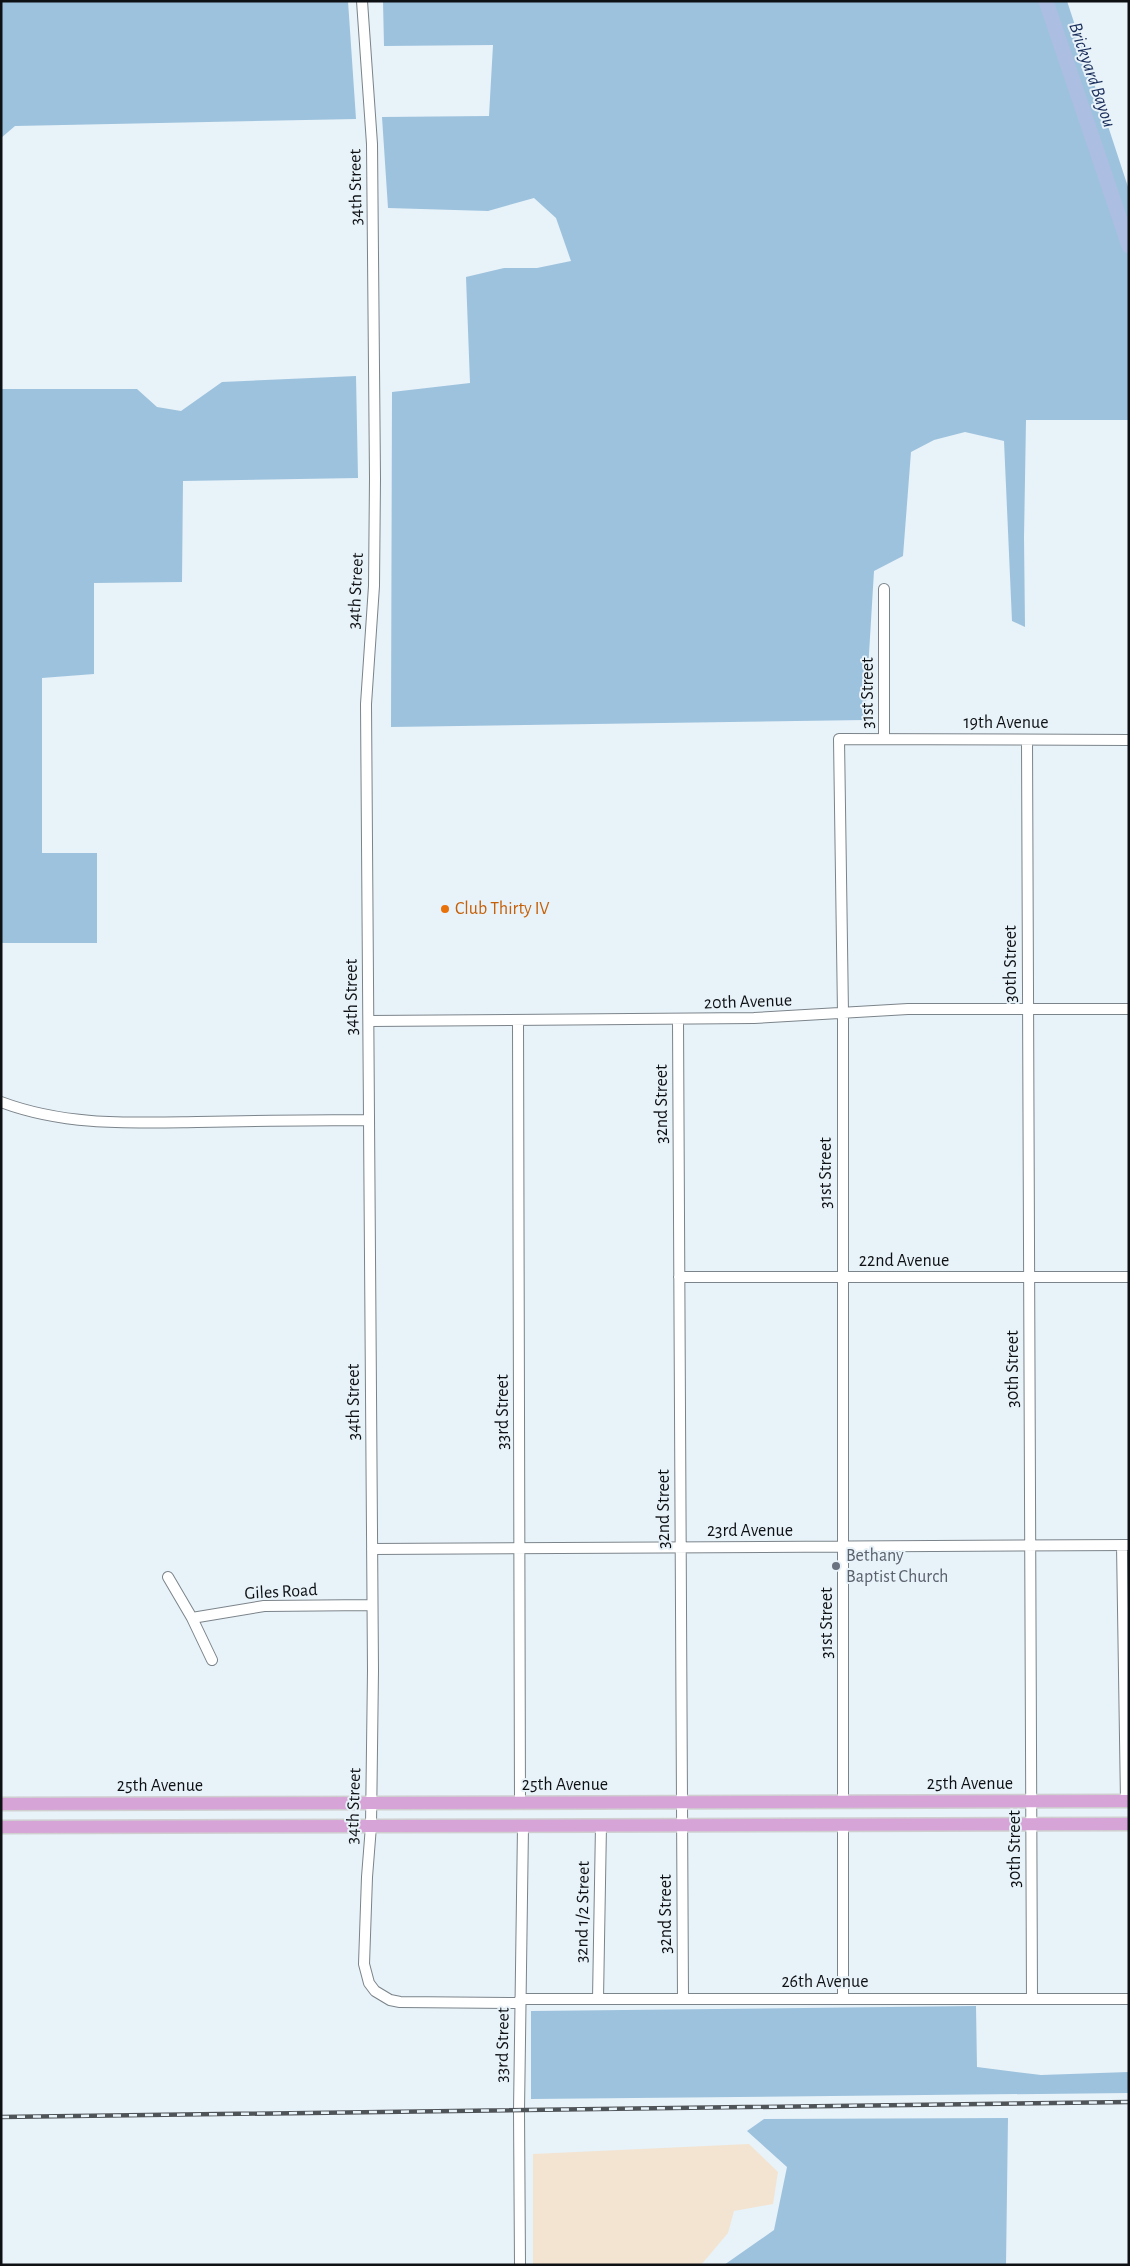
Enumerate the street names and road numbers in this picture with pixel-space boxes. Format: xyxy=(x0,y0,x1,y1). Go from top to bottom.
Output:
street label: 34th Street xyxy=(346,148,366,225)
street label: 34th Street xyxy=(345,552,367,630)
street label: 31st Street xyxy=(859,657,877,729)
street label: 19th Avenue xyxy=(963,714,1049,732)
street label: 30th Street xyxy=(1002,925,1020,1003)
street label: 34th Street xyxy=(343,958,361,1035)
street label: 20th Avenue xyxy=(704,991,792,1013)
street label: 32nd Street xyxy=(653,1064,671,1144)
street label: 31st Street xyxy=(817,1137,835,1209)
street label: 22nd Avenue xyxy=(859,1252,949,1270)
street label: 30th Street xyxy=(1004,1330,1022,1408)
street label: 34th Street xyxy=(345,1363,363,1440)
street label: 33rd Street xyxy=(494,1374,512,1450)
street label: 32nd Street xyxy=(655,1469,673,1549)
street label: 23rd Avenue xyxy=(707,1522,793,1540)
street label: Giles Road xyxy=(244,1581,318,1603)
street label: 31st Street xyxy=(818,1587,836,1659)
street label: 34th Street xyxy=(344,1767,364,1845)
street label: 25th Avenue xyxy=(927,1775,1013,1793)
street label: 25th Avenue xyxy=(522,1776,608,1794)
street label: 25th Avenue xyxy=(117,1777,203,1795)
street label: 30th Street xyxy=(1006,1810,1024,1888)
street label: 32nd 1/2 Street xyxy=(573,1861,593,1963)
street label: 32nd Street xyxy=(657,1874,675,1954)
street label: 26th Avenue xyxy=(781,1973,869,1991)
street label: 33rd Street xyxy=(493,2007,513,2083)

